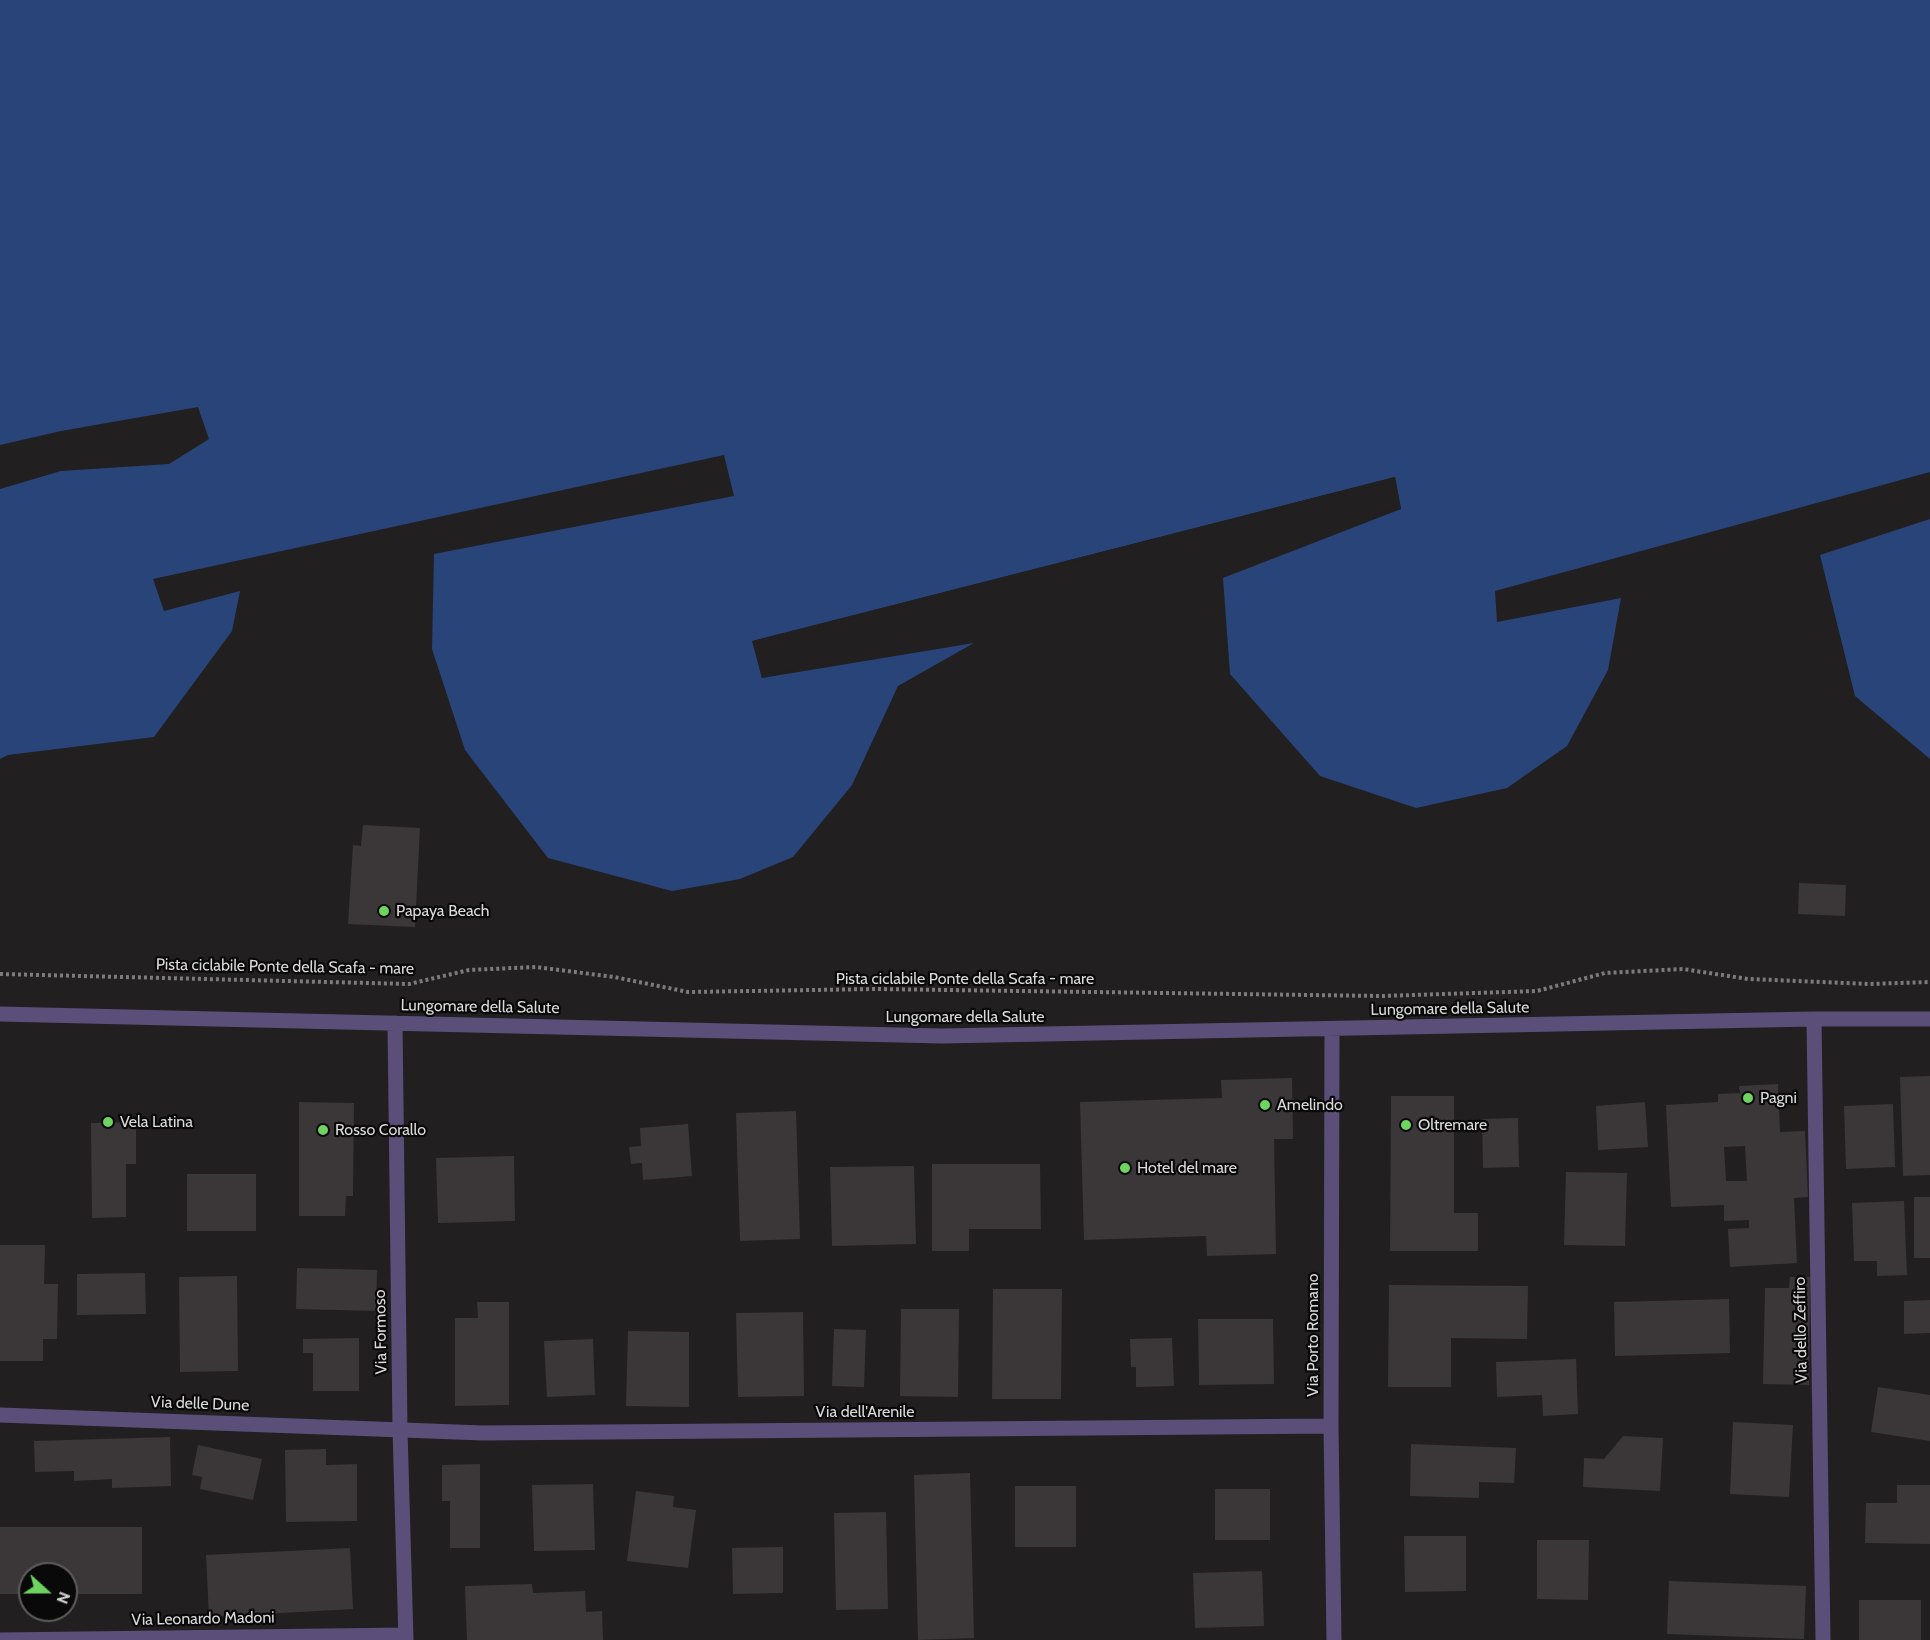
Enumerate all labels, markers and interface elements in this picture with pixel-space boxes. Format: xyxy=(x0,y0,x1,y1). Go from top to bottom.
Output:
place label: Papaya Beach xyxy=(396,901,490,921)
marker: Papaya Beach xyxy=(377,904,391,918)
street label: Pista ciclabile Ponte della Scafa - mare xyxy=(156,955,414,979)
street label: Pista ciclabile Ponte della Scafa - mare xyxy=(836,969,1094,989)
street label: Lungomare della Salute xyxy=(400,996,560,1018)
street label: Lungomare della Salute xyxy=(1370,998,1530,1020)
street label: Lungomare della Salute xyxy=(886,1007,1044,1027)
place label: Pagni xyxy=(1760,1088,1797,1108)
marker: Pagni xyxy=(1741,1091,1755,1105)
place label: Amelindo xyxy=(1277,1095,1343,1115)
marker: Amelindo xyxy=(1258,1098,1272,1112)
place label: Vela Latina xyxy=(120,1112,193,1132)
marker: Vela Latina xyxy=(101,1115,115,1129)
place label: Oltremare xyxy=(1418,1115,1487,1135)
marker: Oltremare xyxy=(1399,1118,1413,1132)
place label: Rosso Corallo xyxy=(335,1120,426,1140)
marker: Rosso Corallo xyxy=(316,1123,330,1137)
place label: Hotel del mare xyxy=(1137,1158,1237,1178)
marker: Hotel del mare xyxy=(1118,1161,1132,1175)
street label: Via Porto Romano xyxy=(1303,1273,1323,1397)
street label: Via dello Zeffiro xyxy=(1790,1277,1812,1383)
street label: Via Formoso xyxy=(371,1289,391,1375)
street label: Via delle Dune xyxy=(150,1393,250,1415)
street label: Via dell'Arenile xyxy=(816,1402,914,1422)
north arrow xyxy=(18,1562,78,1622)
text: N xyxy=(53,1589,74,1607)
street label: Via Leonardo Madoni xyxy=(131,1608,275,1630)

